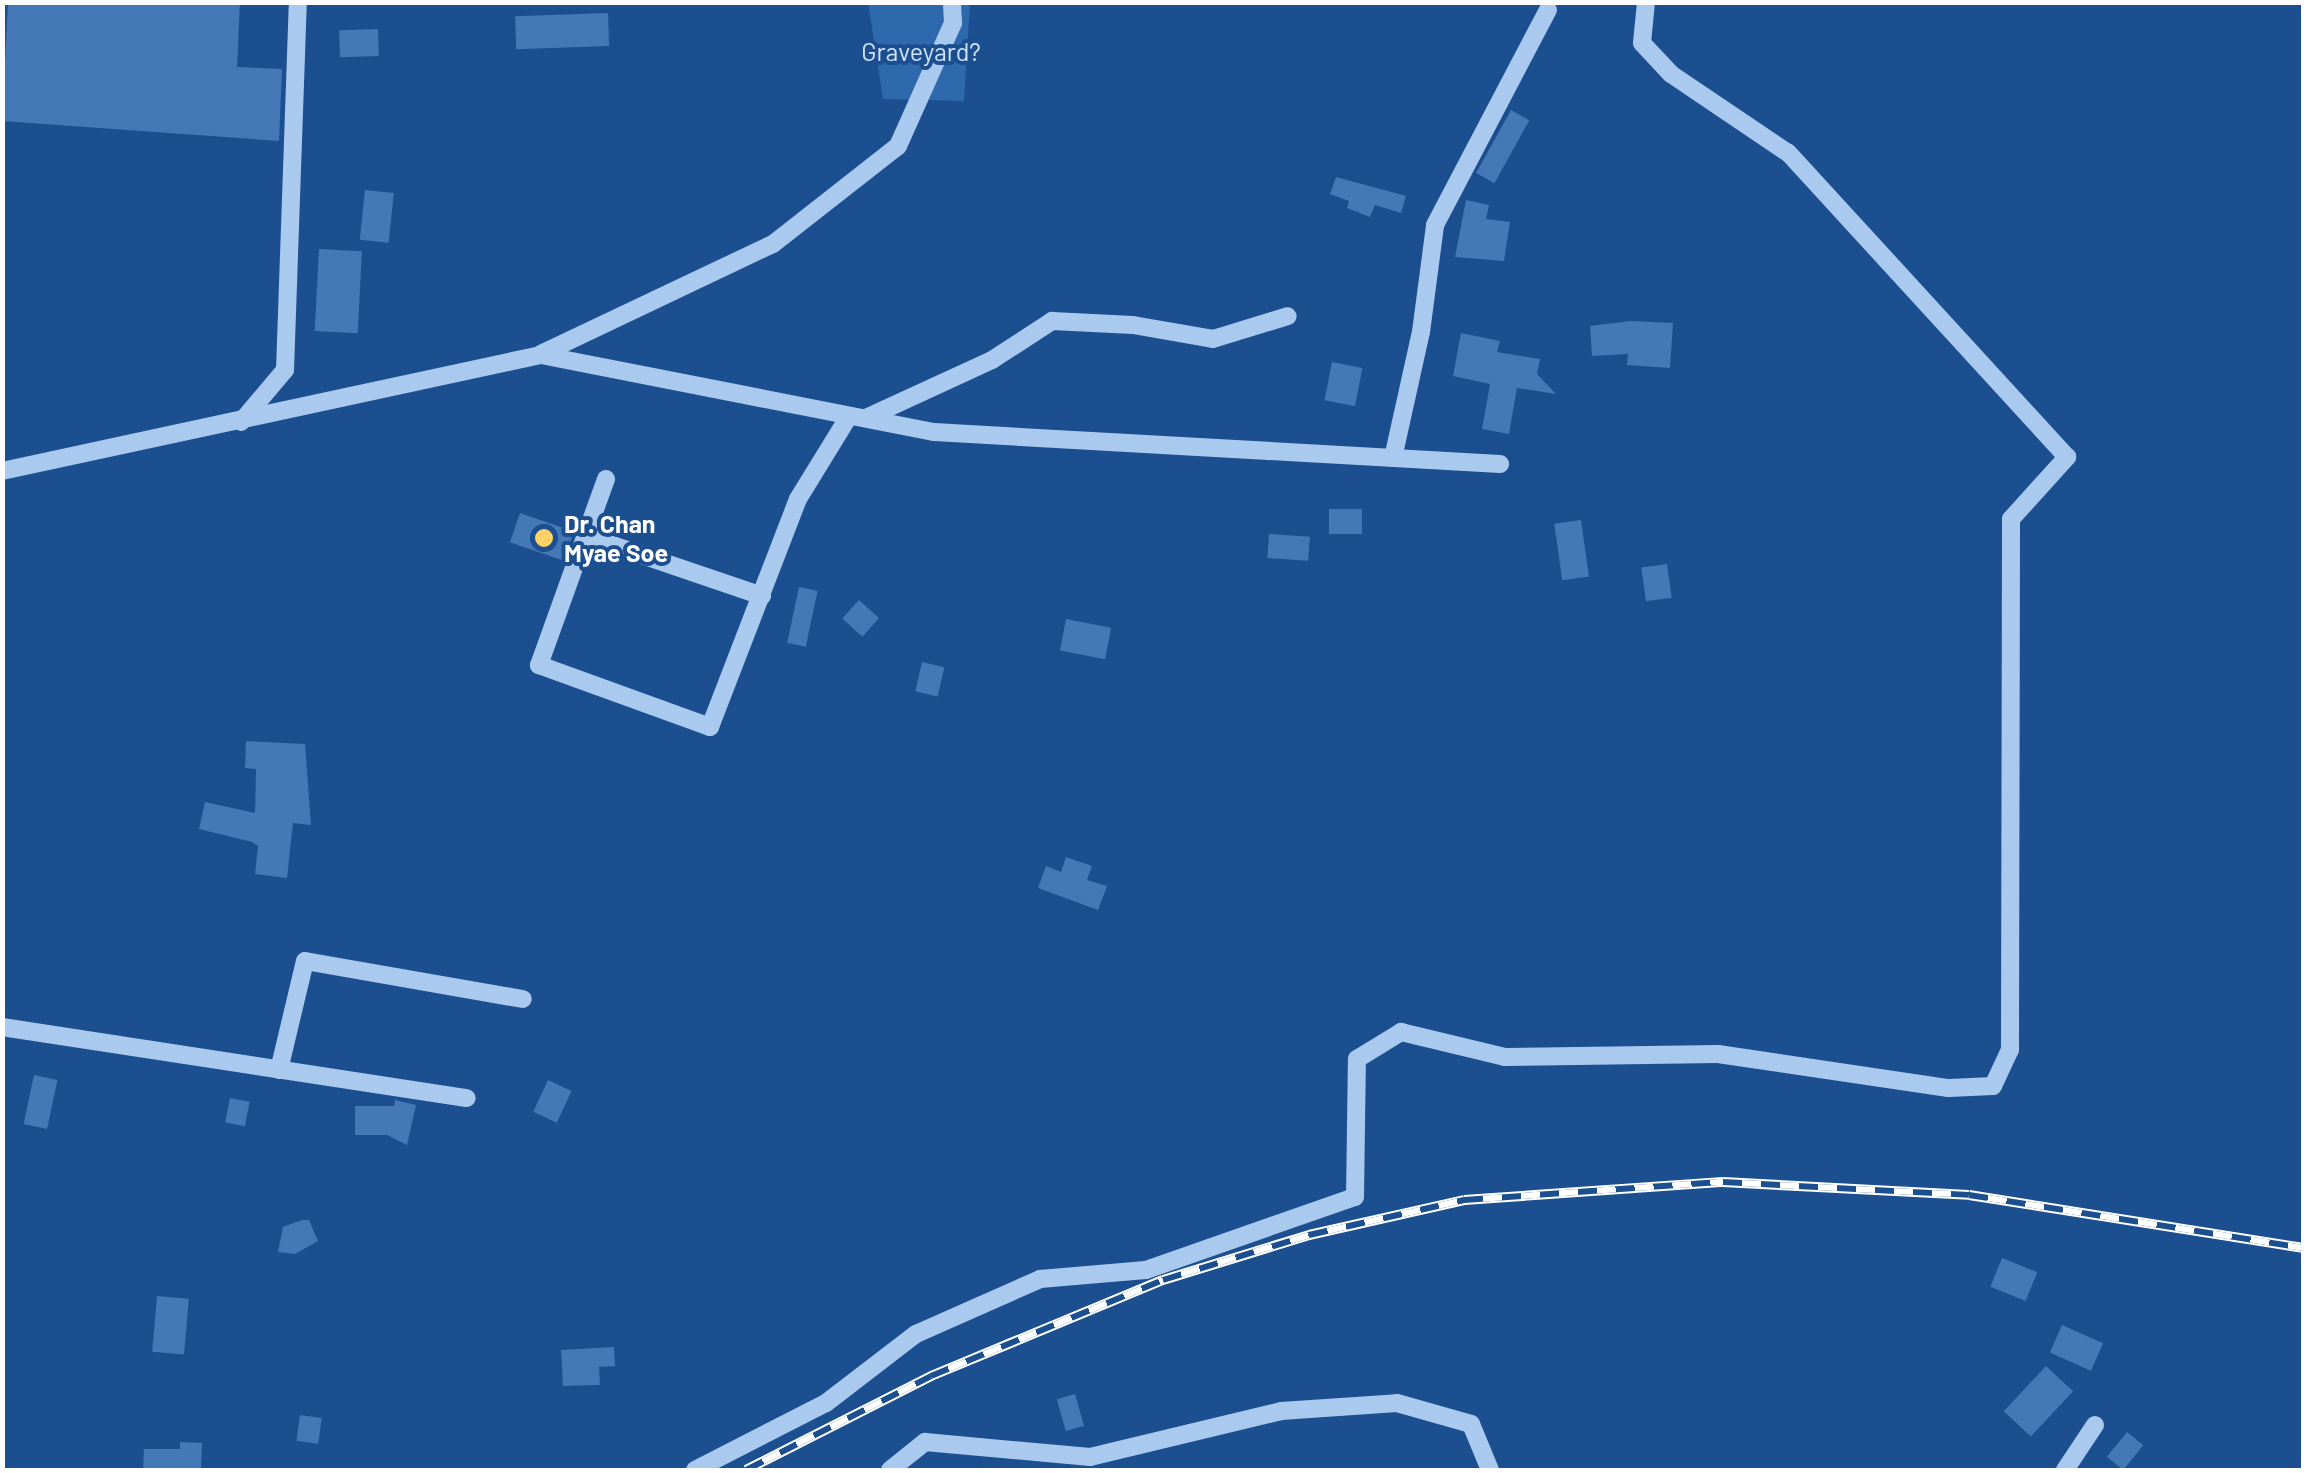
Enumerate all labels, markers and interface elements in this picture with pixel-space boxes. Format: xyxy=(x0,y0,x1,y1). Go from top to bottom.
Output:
park label: Graveyard? xyxy=(861,36,981,66)
place label: Dr. Chan Myae Soe xyxy=(564,509,668,568)
marker: Dr. Chan Myae Soe xyxy=(533,527,555,549)

